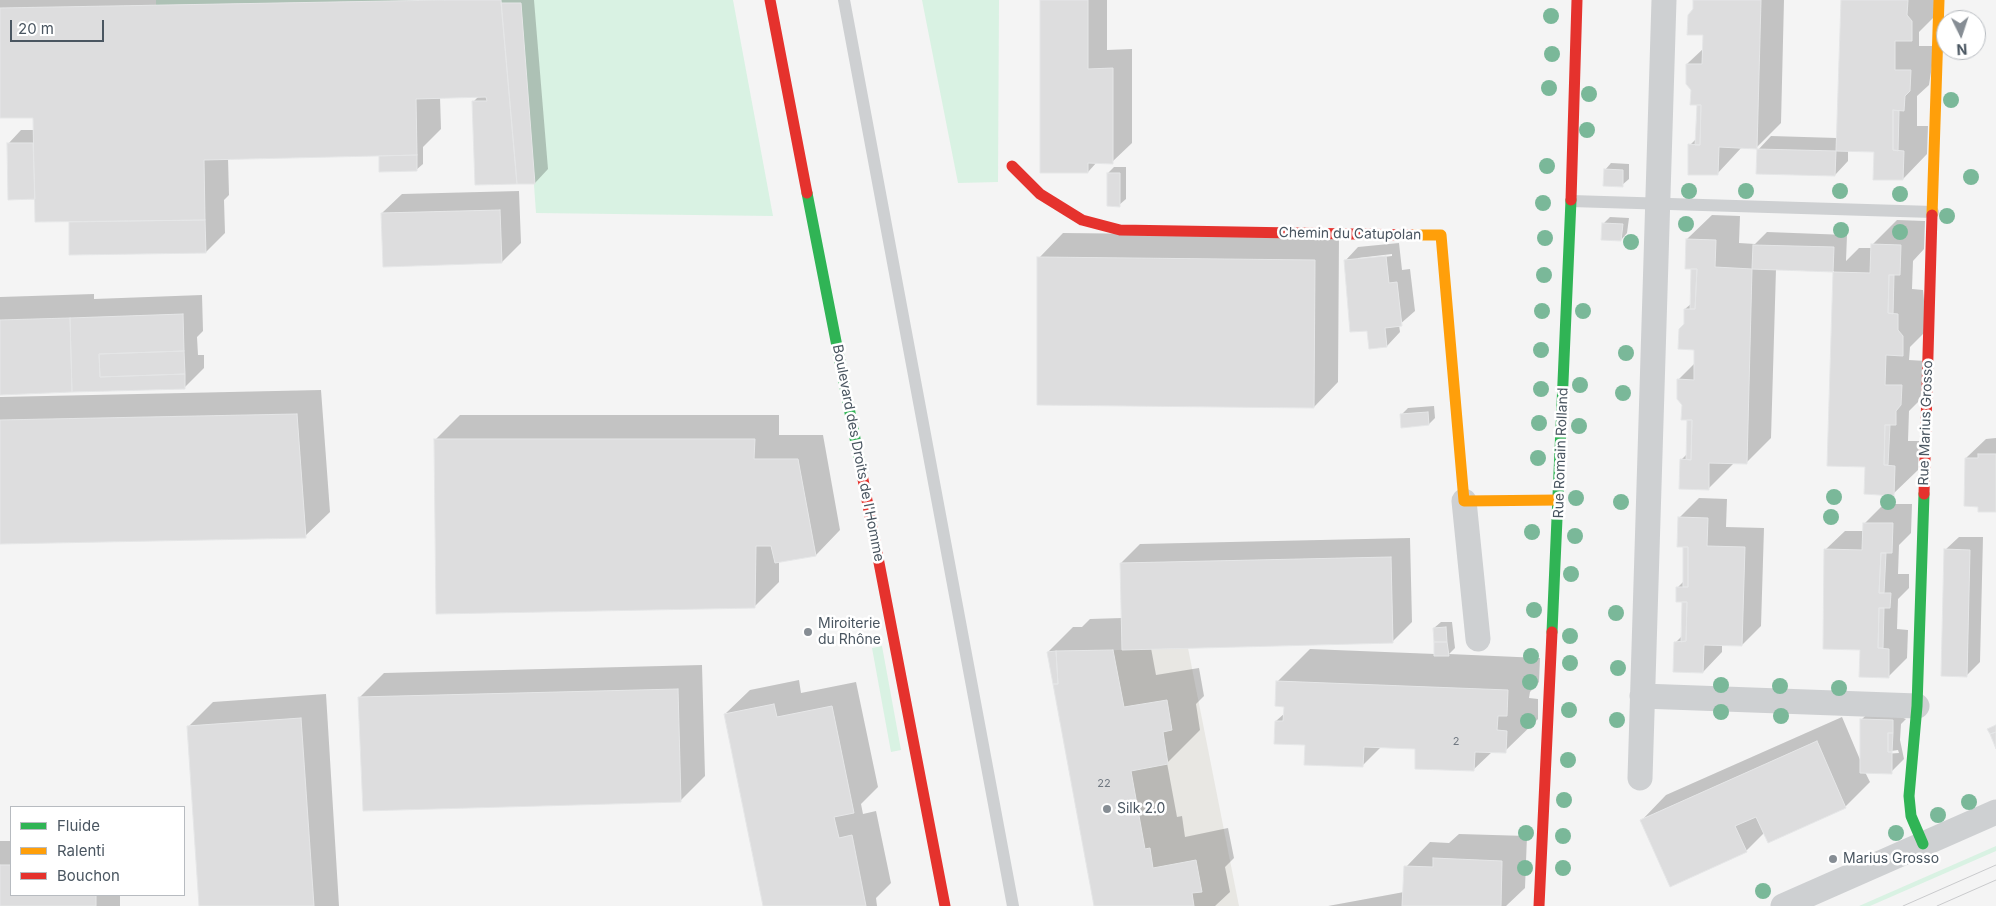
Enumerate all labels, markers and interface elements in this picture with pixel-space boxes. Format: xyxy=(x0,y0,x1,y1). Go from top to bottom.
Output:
scale bar xyxy=(12,10,106,42)
north arrow xyxy=(1936,10,1986,60)
text: 20 m xyxy=(18,19,54,38)
text: N xyxy=(1956,41,1968,58)
street label: Chemin du Catupolan xyxy=(1278,224,1422,244)
street label: Boulevard des Droits de l'Homme xyxy=(829,343,887,563)
street label: Rue Marius Grosso xyxy=(1915,360,1937,486)
street label: Rue Romain Rolland xyxy=(1550,387,1572,519)
place label: Miroiterie du Rhône xyxy=(818,616,881,648)
marker: Miroiterie du Rhône xyxy=(802,626,814,638)
house number: 2 xyxy=(1453,735,1459,749)
house number: 22 xyxy=(1097,777,1111,791)
place label: Silk 2.0 xyxy=(1117,801,1165,817)
marker: Silk 2.0 xyxy=(1101,803,1113,815)
legend xyxy=(10,806,185,896)
text: Fluide xyxy=(57,816,100,835)
text: Ralenti xyxy=(57,841,105,860)
place label: Marius Grosso xyxy=(1843,851,1939,867)
marker: Marius Grosso xyxy=(1827,853,1839,865)
text: Bouchon xyxy=(57,866,120,885)

